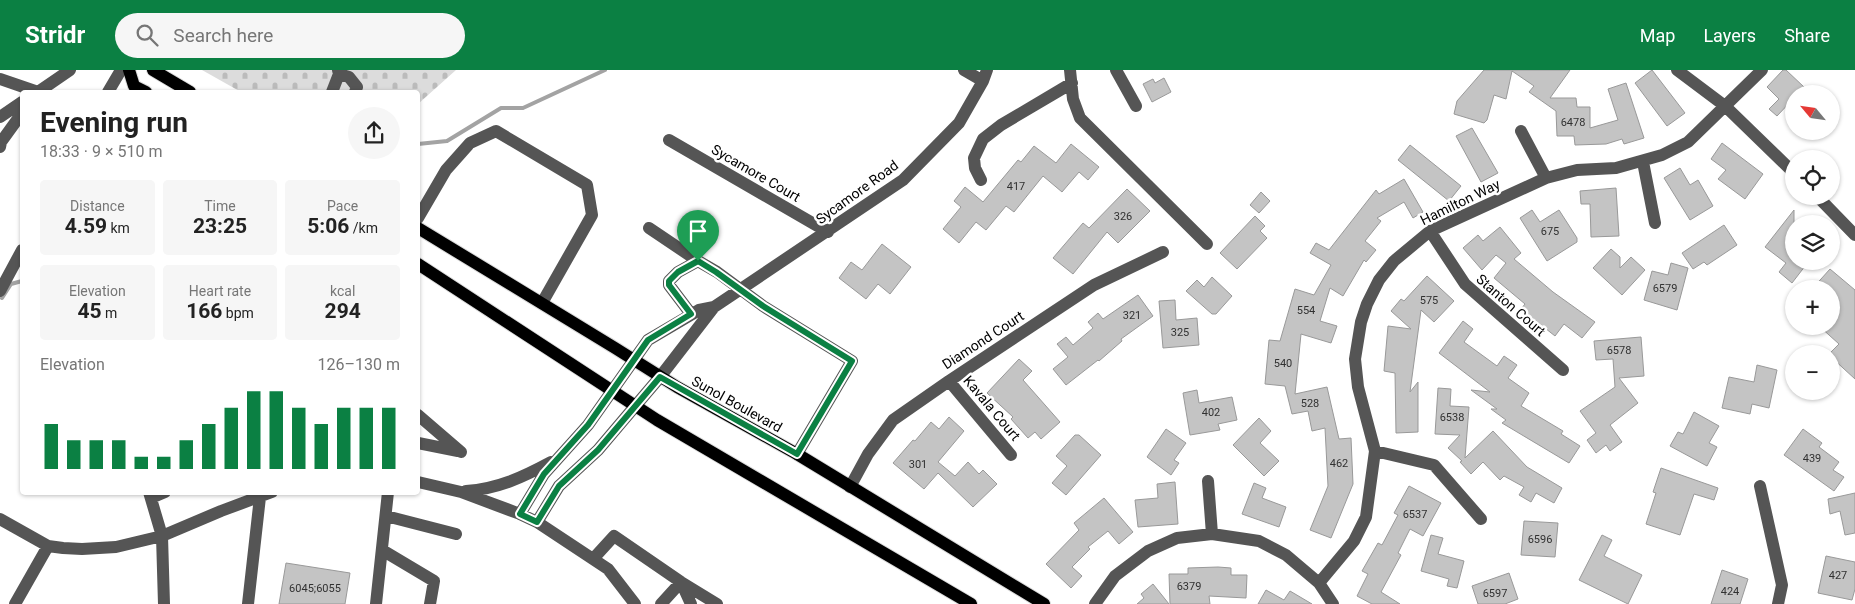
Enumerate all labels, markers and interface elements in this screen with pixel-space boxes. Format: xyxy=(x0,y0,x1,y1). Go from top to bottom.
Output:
search box xyxy=(115,13,465,58)
text: Stridr xyxy=(25,21,85,49)
icon: search xyxy=(133,21,161,49)
text: Search here xyxy=(173,24,273,47)
text: Map xyxy=(1640,25,1675,46)
text: Layers xyxy=(1703,25,1756,46)
text: Share xyxy=(1784,25,1830,46)
north arrow xyxy=(1785,85,1840,140)
map controls xyxy=(1785,85,1840,400)
text: Evening run xyxy=(40,106,188,139)
button: share xyxy=(348,107,400,159)
house number: 6478 xyxy=(1561,116,1585,129)
street label: Sycamore Court xyxy=(709,141,804,205)
text: 18:33 · 9 × 510 m xyxy=(40,142,162,161)
button: locate xyxy=(1785,150,1840,205)
street label: Sycamore Road xyxy=(813,157,901,227)
street label: Hamilton Way xyxy=(1418,176,1503,228)
house number: 417 xyxy=(1007,180,1025,193)
text: Distance xyxy=(70,198,125,214)
text: Time xyxy=(204,198,236,214)
text: Pace xyxy=(327,198,358,214)
pin xyxy=(677,210,719,261)
house number: 326 xyxy=(1114,210,1132,223)
text: 4.59 xyxy=(65,214,107,238)
text: 23:25 xyxy=(193,214,247,238)
text: 5:06 xyxy=(307,214,349,238)
button: layers xyxy=(1785,215,1840,270)
icon: arrive xyxy=(684,217,712,245)
text: km xyxy=(107,220,130,236)
text: /km xyxy=(349,220,378,236)
house number: 675 xyxy=(1541,225,1559,238)
street label: Stanton Court xyxy=(1473,271,1549,340)
button: + xyxy=(1785,280,1840,335)
house number: 6579 xyxy=(1653,282,1677,295)
text: Elevation xyxy=(69,283,126,299)
text: Heart rate xyxy=(189,283,251,299)
text: kcal xyxy=(330,283,355,299)
house number: 575 xyxy=(1420,294,1438,307)
text: 45 xyxy=(77,299,102,323)
text: 166 xyxy=(186,299,222,323)
text: 294 xyxy=(325,299,361,323)
house number: 554 xyxy=(1297,304,1315,317)
text: m xyxy=(102,305,117,321)
text: bpm xyxy=(222,305,254,321)
street label: Diamond Court xyxy=(939,307,1027,372)
house number: 321 xyxy=(1123,309,1141,322)
house number: 325 xyxy=(1171,326,1189,339)
house number: 6578 xyxy=(1607,344,1631,357)
button: − xyxy=(1785,345,1840,400)
text: Elevation xyxy=(40,355,105,374)
text: 126–130 m xyxy=(318,355,400,374)
house number: 540 xyxy=(1274,357,1292,370)
street label: Kavala Court xyxy=(960,372,1024,444)
street label: Sunol Boulevard xyxy=(689,373,785,435)
house number: 528 xyxy=(1301,397,1319,410)
house number: 402 xyxy=(1202,406,1220,419)
house number: 6538 xyxy=(1440,411,1464,424)
house number: 439 xyxy=(1803,452,1821,465)
house number: 462 xyxy=(1330,457,1348,470)
house number: 301 xyxy=(909,458,927,471)
house number: 6537 xyxy=(1403,508,1427,521)
house number: 6596 xyxy=(1528,533,1552,546)
house number: 427 xyxy=(1829,569,1847,582)
house number: 6379 xyxy=(1177,580,1201,593)
house number: 6045;6055 xyxy=(289,582,341,595)
house number: 424 xyxy=(1721,585,1739,598)
house number: 6597 xyxy=(1483,587,1507,600)

